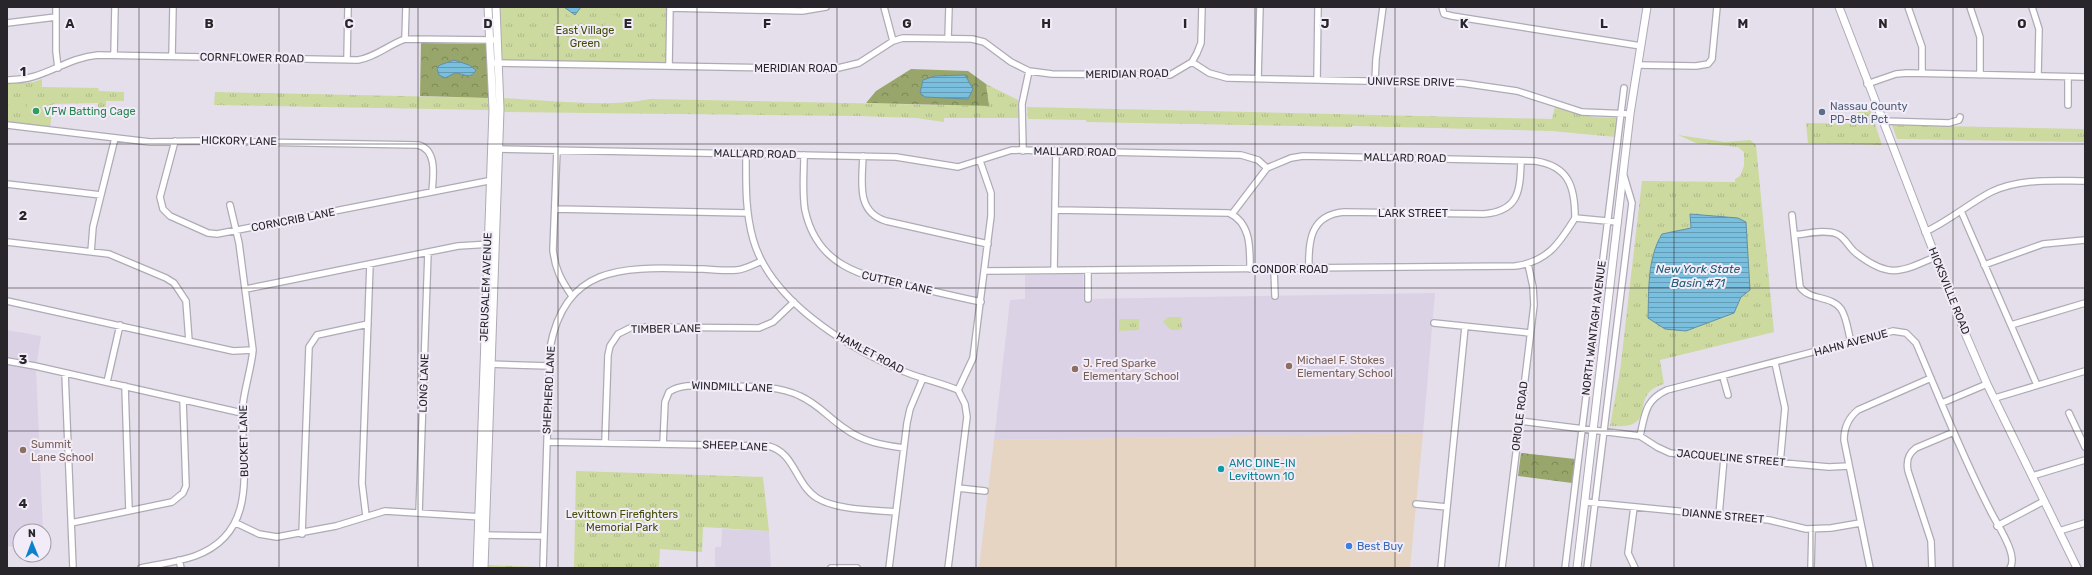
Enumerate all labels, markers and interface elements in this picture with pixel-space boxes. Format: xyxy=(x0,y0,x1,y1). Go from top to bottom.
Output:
text: A xyxy=(65,16,75,31)
text: B xyxy=(204,16,214,31)
text: C xyxy=(344,16,354,31)
text: D xyxy=(483,16,493,31)
text: E xyxy=(624,16,632,31)
text: F xyxy=(763,16,771,31)
text: G xyxy=(902,16,912,31)
text: H xyxy=(1041,16,1051,31)
text: I xyxy=(1183,16,1187,31)
text: J xyxy=(1321,16,1329,31)
text: K xyxy=(1460,16,1469,31)
text: L xyxy=(1600,16,1608,31)
text: M xyxy=(1738,16,1748,31)
text: N xyxy=(1878,16,1888,31)
text: O xyxy=(2017,16,2027,31)
park label: East Village Green xyxy=(555,24,615,50)
street label: CORNFLOWER ROAD xyxy=(200,51,304,65)
street label: MERIDIAN ROAD xyxy=(754,62,838,75)
text: 1 xyxy=(20,64,26,79)
street label: MERIDIAN ROAD xyxy=(1085,67,1169,81)
street label: UNIVERSE DRIVE xyxy=(1367,75,1455,89)
place label: Nassau County PD-8th Pct xyxy=(1830,100,1908,126)
place label: VFW Batting Cage xyxy=(44,105,136,118)
marker: VFW Batting Cage xyxy=(31,106,41,116)
marker: Nassau County PD-8th Pct xyxy=(1817,107,1827,117)
street label: HICKORY LANE xyxy=(201,134,278,148)
street label: MALLARD ROAD xyxy=(1033,145,1117,159)
street label: MALLARD ROAD xyxy=(713,147,797,161)
street label: MALLARD ROAD xyxy=(1363,151,1447,165)
street label: CORNCRIB LANE xyxy=(250,205,336,234)
street label: LARK STREET xyxy=(1378,207,1449,220)
text: 2 xyxy=(19,208,27,223)
street label: JERUSALEM AVENUE xyxy=(478,232,494,342)
street label: HICKSVILLE ROAD xyxy=(1926,246,1972,336)
street label: NORTH WANTAGH AVENUE xyxy=(1579,260,1609,396)
water label: New York State Basin #71 xyxy=(1656,262,1741,290)
street label: CONDOR ROAD xyxy=(1252,263,1328,276)
street label: CUTTER LANE xyxy=(860,269,934,298)
street label: TIMBER LANE xyxy=(631,322,701,336)
street label: HAHN AVENUE xyxy=(1813,327,1890,359)
street label: HAMLET ROAD xyxy=(834,330,906,376)
street label: SHEPHERD LANE xyxy=(540,345,558,434)
text: 3 xyxy=(19,352,28,367)
street label: LONG LANE xyxy=(416,353,432,413)
place label: Michael F. Stokes Elementary School xyxy=(1297,354,1393,380)
place label: J. Fred Sparke Elementary School xyxy=(1083,357,1179,383)
marker: Michael F. Stokes Elementary School xyxy=(1284,361,1294,371)
marker: J. Fred Sparke Elementary School xyxy=(1070,364,1080,374)
street label: WINDMILL LANE xyxy=(691,379,773,395)
street label: ORIOLE ROAD xyxy=(1509,380,1531,452)
street label: BUCKET LANE xyxy=(237,404,251,477)
place label: Summit Lane School xyxy=(31,438,94,464)
street label: SHEEP LANE xyxy=(702,438,768,454)
marker: Summit Lane School xyxy=(18,445,28,455)
street label: JACQUELINE STREET xyxy=(1676,447,1787,469)
place label: AMC DINE-IN Levittown 10 xyxy=(1229,457,1296,483)
marker: AMC DINE-IN Levittown 10 xyxy=(1216,464,1226,474)
text: 4 xyxy=(19,496,28,511)
street label: DIANNE STREET xyxy=(1681,506,1765,526)
park label: Levittown Firefighters Memorial Park xyxy=(566,508,679,534)
north arrow xyxy=(12,523,52,563)
text: N xyxy=(28,527,36,540)
place label: Best Buy xyxy=(1357,540,1403,553)
marker: Best Buy xyxy=(1344,541,1354,551)

